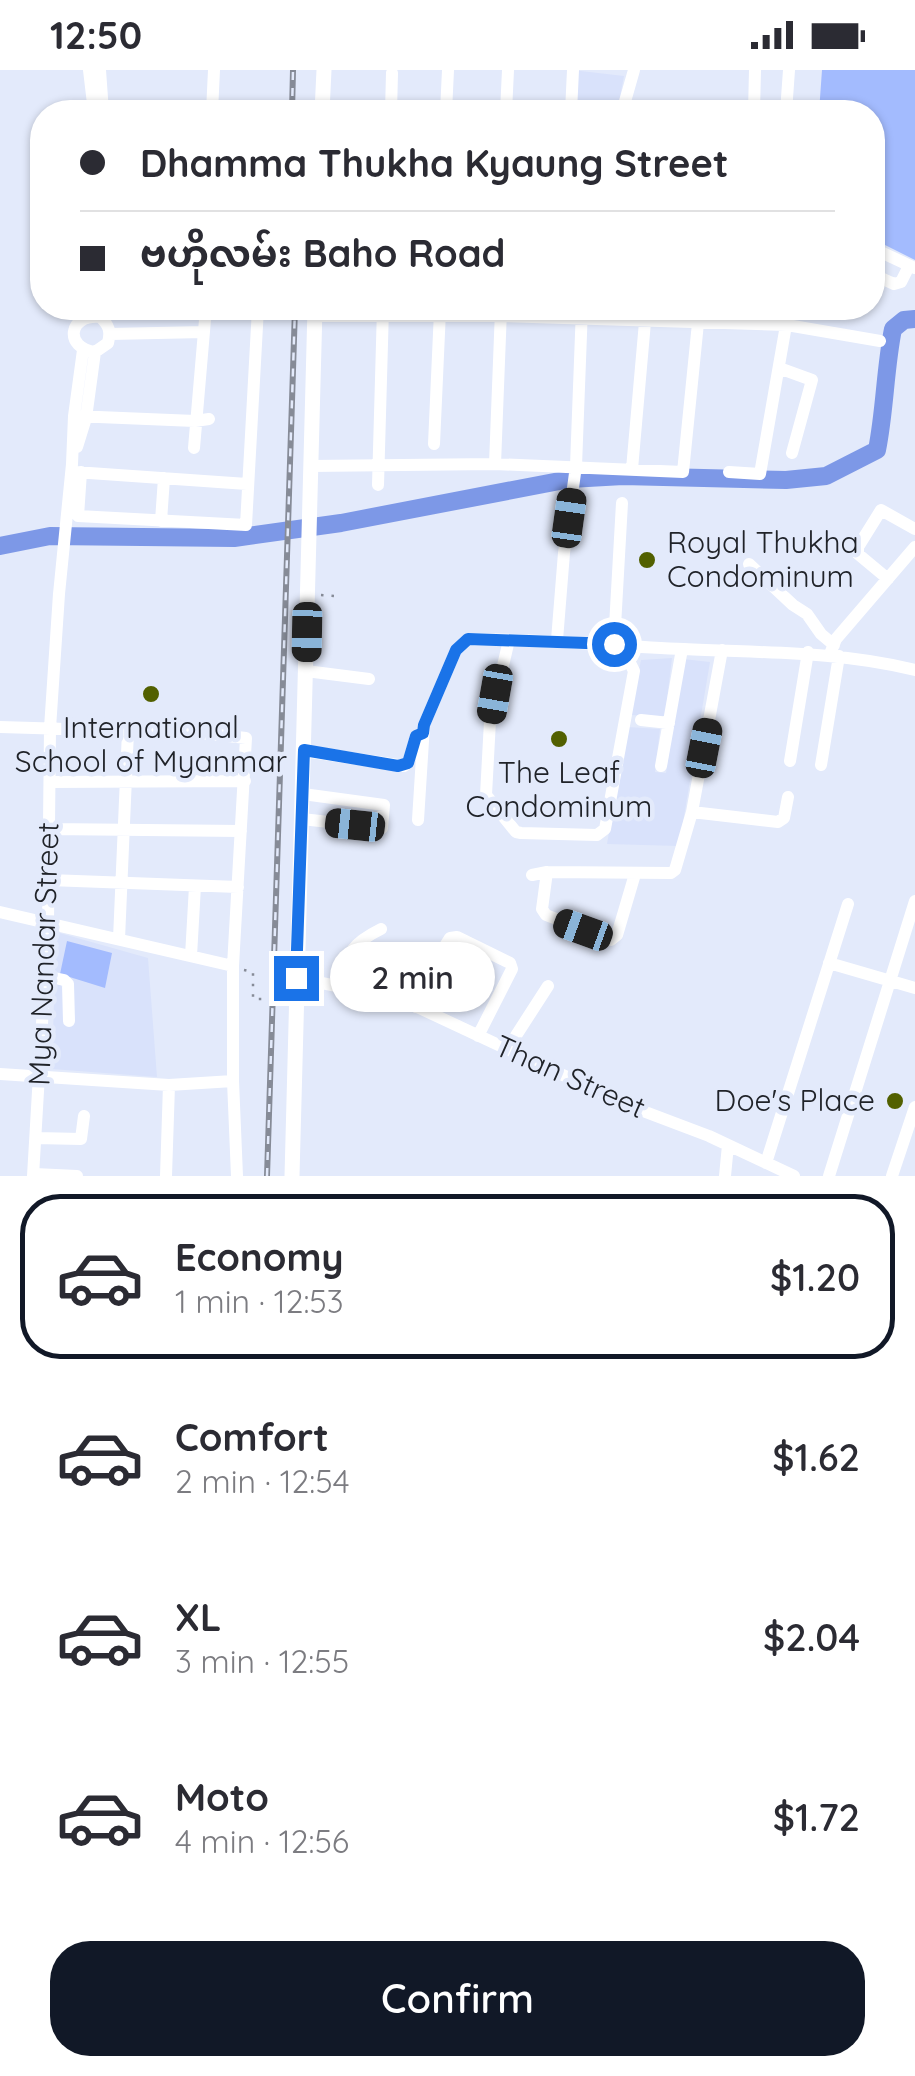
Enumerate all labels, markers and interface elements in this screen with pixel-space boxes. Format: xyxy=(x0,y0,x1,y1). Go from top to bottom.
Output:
text: 12:50 xyxy=(50,11,142,59)
text: Dhamma Thukha Kyaung Street xyxy=(140,139,728,187)
text: ဗဟိုလမ်း Baho Road xyxy=(140,229,505,277)
car xyxy=(550,486,588,550)
place label: Royal Thukha Condominum xyxy=(667,523,859,595)
marker: Royal Thukha Condominum xyxy=(636,549,658,571)
car xyxy=(291,602,323,662)
route start xyxy=(592,622,637,667)
car xyxy=(475,662,515,726)
marker: International School of Myanmar xyxy=(140,683,162,705)
place label: International School of Myanmar xyxy=(15,708,288,780)
car xyxy=(684,716,724,780)
marker: The Leaf Condominum xyxy=(548,728,570,750)
place label: The Leaf Condominum xyxy=(466,753,652,825)
car xyxy=(324,807,386,843)
street label: Mya Nandar Street xyxy=(19,822,67,1086)
car xyxy=(550,906,616,954)
callout: 2 min xyxy=(331,943,496,1013)
route end xyxy=(274,956,319,1001)
text: 2 min xyxy=(371,957,454,997)
street label: Than Street xyxy=(489,1026,652,1126)
place label: Doe's Place xyxy=(715,1081,875,1119)
marker: Doe's Place xyxy=(884,1090,906,1112)
icon: car xyxy=(55,1232,145,1322)
text: Economy xyxy=(175,1233,344,1281)
text: $1.20 xyxy=(770,1253,860,1301)
text: 1 min · 12:53 xyxy=(175,1281,344,1321)
icon: car xyxy=(55,1412,145,1502)
text: Comfort xyxy=(175,1413,329,1461)
text: $1.62 xyxy=(772,1433,860,1481)
text: 2 min · 12:54 xyxy=(175,1461,350,1501)
icon: car xyxy=(55,1592,145,1682)
text: XL xyxy=(175,1593,221,1641)
text: $2.04 xyxy=(763,1613,860,1661)
text: 3 min · 12:55 xyxy=(175,1641,349,1681)
icon: car xyxy=(55,1772,145,1862)
text: Moto xyxy=(175,1773,269,1821)
text: $1.72 xyxy=(773,1793,860,1841)
text: 4 min · 12:56 xyxy=(175,1821,349,1861)
button: Confirm xyxy=(50,1941,865,2056)

